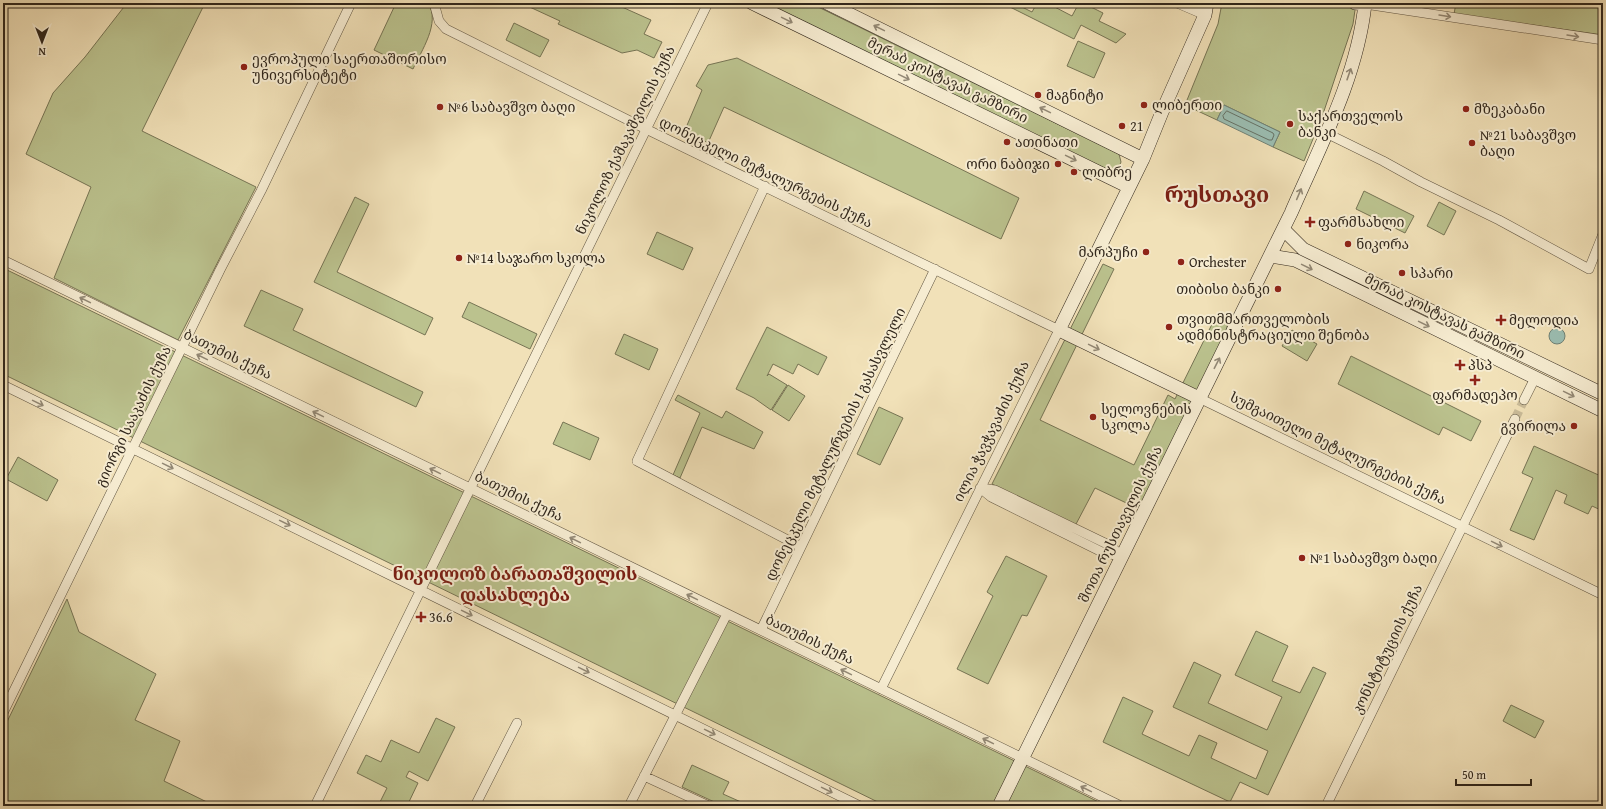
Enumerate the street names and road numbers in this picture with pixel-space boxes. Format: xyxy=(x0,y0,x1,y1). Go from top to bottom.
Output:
street label: მერაბ კოსტავას გამზირი xyxy=(864,32,1032,128)
street label: ნიკოლოზ ქაშაკაშვილის ქუჩა xyxy=(570,42,680,238)
street label: დონეცკელი მეტალურგების ქუჩა xyxy=(656,112,876,232)
street label: მერაბ კოსტავას გამზირი xyxy=(1361,268,1529,364)
street label: დონეცკელი მეტალურგების I გასასვლელი xyxy=(760,304,910,584)
street label: ბათუმის ქუჩა xyxy=(180,324,276,384)
street label: გიორგი სააკაძის ქუჩა xyxy=(90,342,176,490)
street label: ილია ჭავჭავაძის ქუჩა xyxy=(948,357,1034,505)
street label: სუმგაითელი მეტალურგების ქუჩა xyxy=(1226,387,1450,509)
street label: შოთა რუსთაველის ქუჩა xyxy=(1073,442,1167,606)
street label: ბათუმის ქუჩა xyxy=(471,466,567,526)
street label: კონსტიტუციის ქუჩა xyxy=(1347,581,1427,717)
street label: ბათუმის ქუჩა xyxy=(762,609,858,669)

